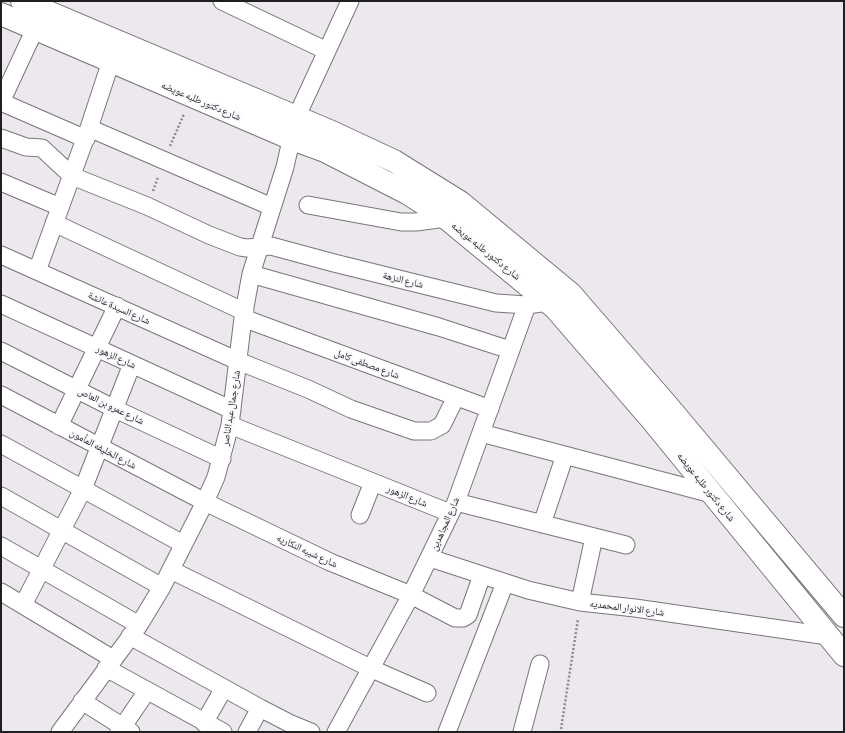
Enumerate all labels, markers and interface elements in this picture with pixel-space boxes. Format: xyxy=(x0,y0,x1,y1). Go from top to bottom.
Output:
street label: شارع دكتور طلبه عويضه xyxy=(159,79,243,123)
street label: شارع دكتور طلبه عويضه xyxy=(449,219,523,283)
street label: شارع النزهة xyxy=(381,269,425,291)
street label: شارع السيدة عائشة xyxy=(86,289,152,327)
street label: شارع الزهور xyxy=(94,343,138,371)
street label: شارع مصطفى كامل xyxy=(333,347,401,381)
street label: شارع جمال عبد الناصر xyxy=(219,369,243,447)
street label: شارع عمرو بن العاص xyxy=(76,385,146,427)
street label: شارع الخليفه المأمون xyxy=(68,426,138,472)
street label: شارع دكتور طلبه عويضه xyxy=(674,450,738,524)
street label: شارع الزهور xyxy=(385,482,429,510)
street label: شارع المجاهدين xyxy=(428,495,462,553)
street label: شارع شيبه النكاريه xyxy=(275,532,339,570)
street label: شارع الانوار المحمديه xyxy=(589,597,665,619)

